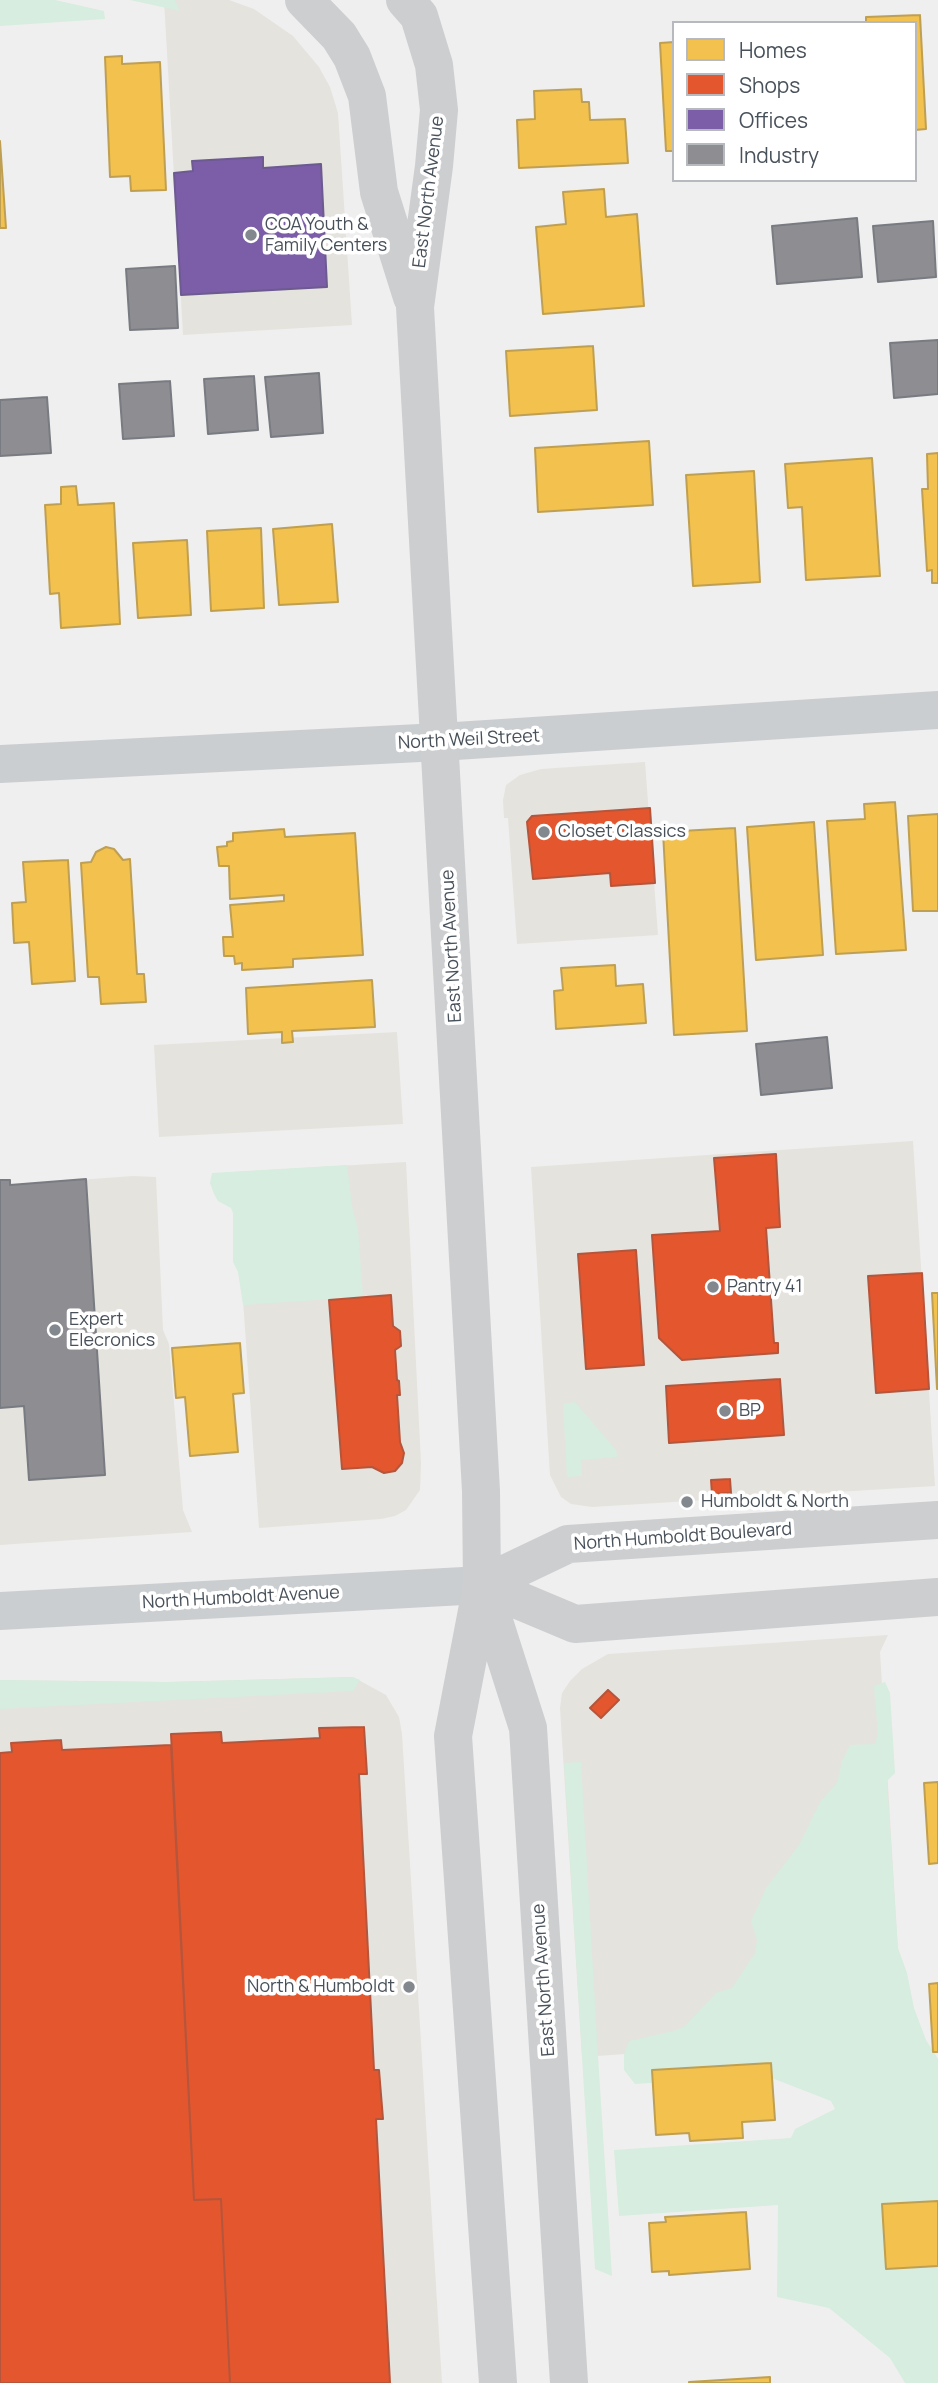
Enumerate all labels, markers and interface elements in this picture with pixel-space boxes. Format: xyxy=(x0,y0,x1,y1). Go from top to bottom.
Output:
legend xyxy=(672,21,917,182)
text: Homes xyxy=(739,36,807,64)
text: Shops xyxy=(739,71,800,99)
text: Offices xyxy=(739,106,808,134)
street label: East North Avenue xyxy=(409,115,449,269)
text: Industry xyxy=(739,141,819,169)
place label: COA Youth & Family Centers xyxy=(265,214,387,256)
marker: COA Youth & Family Centers xyxy=(243,227,259,243)
street label: North Weil Street xyxy=(397,725,541,755)
place label: Closet Classics xyxy=(558,821,686,843)
marker: Closet Classics xyxy=(536,824,552,840)
street label: East North Avenue xyxy=(437,869,467,1023)
place label: Pantry 41 xyxy=(727,1276,802,1298)
marker: Pantry 41 xyxy=(705,1279,721,1295)
place label: Expert Elecronics xyxy=(69,1309,155,1352)
marker: Expert Elecronics xyxy=(47,1322,63,1338)
place label: BP xyxy=(739,1400,761,1422)
marker: BP xyxy=(717,1403,733,1419)
place label: Humboldt & North xyxy=(701,1491,849,1513)
marker: Humboldt & North xyxy=(679,1494,695,1510)
street label: North Humboldt Boulevard xyxy=(573,1519,793,1555)
street label: North Humboldt Avenue xyxy=(142,1582,340,1614)
street label: East North Avenue xyxy=(528,1903,560,2057)
place label: North & Humboldt xyxy=(247,1976,395,1998)
marker: North & Humboldt xyxy=(401,1979,417,1995)

